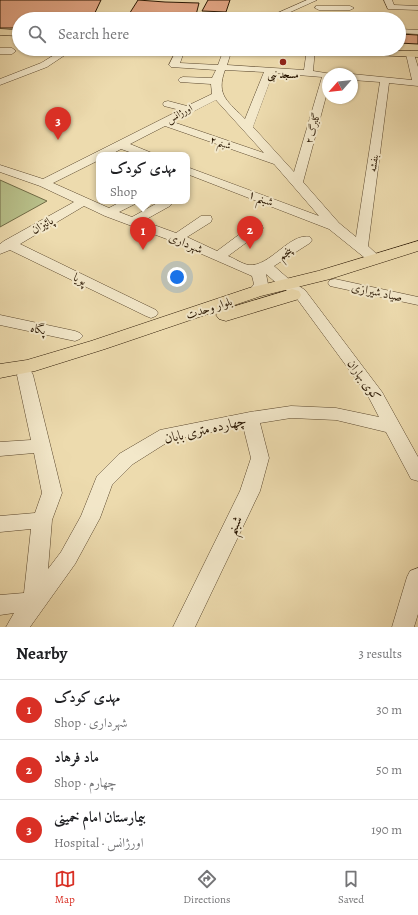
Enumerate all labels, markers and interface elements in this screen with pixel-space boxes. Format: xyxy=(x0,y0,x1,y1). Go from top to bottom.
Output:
search box xyxy=(12,12,406,56)
icon: search xyxy=(26,23,48,45)
text: Search here xyxy=(58,24,129,44)
marker: مسجد نبی xyxy=(278,57,288,67)
place label: مسجد نبی xyxy=(267,68,299,82)
north arrow xyxy=(322,68,358,104)
street label: اورژانس xyxy=(164,101,195,127)
pin: 3 xyxy=(45,107,71,140)
street label: گلبرگ ۲ xyxy=(302,111,323,145)
street label: شبنم ۲ xyxy=(207,133,233,156)
popup xyxy=(96,152,190,204)
street label: بنفشه xyxy=(366,154,381,173)
text: مهدی کودک xyxy=(110,158,176,178)
text: Shop xyxy=(110,183,137,200)
street label: شبنم ۱ xyxy=(245,186,276,214)
street label: پائیزان xyxy=(28,212,57,239)
pin: 2 xyxy=(237,216,263,249)
pin: 1 xyxy=(130,217,156,250)
street label: شهرداری xyxy=(166,229,206,257)
street label: پنجم xyxy=(275,242,298,266)
your location xyxy=(167,267,187,287)
street label: پویا xyxy=(70,269,90,290)
street label: صیاد شیرازی xyxy=(350,279,404,305)
street label: بلوار وحدت xyxy=(184,293,234,323)
street label: پگاه xyxy=(29,320,48,340)
street label: کوی بهاران xyxy=(344,356,384,404)
street label: چهارده متری بابان xyxy=(162,411,248,448)
street label: شبنم xyxy=(222,512,251,540)
text: Nearby xyxy=(16,642,67,665)
text: 3 results xyxy=(358,645,402,662)
text: مهدی کودک xyxy=(54,687,120,707)
text: 1 xyxy=(27,701,31,718)
text: 30 m xyxy=(376,701,402,718)
text: Shop · شهرداری xyxy=(54,714,127,731)
text: ماد فرهاد xyxy=(54,747,99,767)
text: 2 xyxy=(26,761,32,778)
text: 50 m xyxy=(376,761,402,778)
text: Shop · چهارم xyxy=(54,774,116,791)
text: بیمارستان امام خمینی xyxy=(54,807,145,827)
text: 3 xyxy=(26,821,32,838)
text: 190 m xyxy=(371,821,402,838)
text: Hospital · اورژانس xyxy=(54,834,144,851)
tab: Map xyxy=(54,868,76,907)
tab: Directions xyxy=(183,868,231,907)
tab: Saved xyxy=(338,868,364,907)

